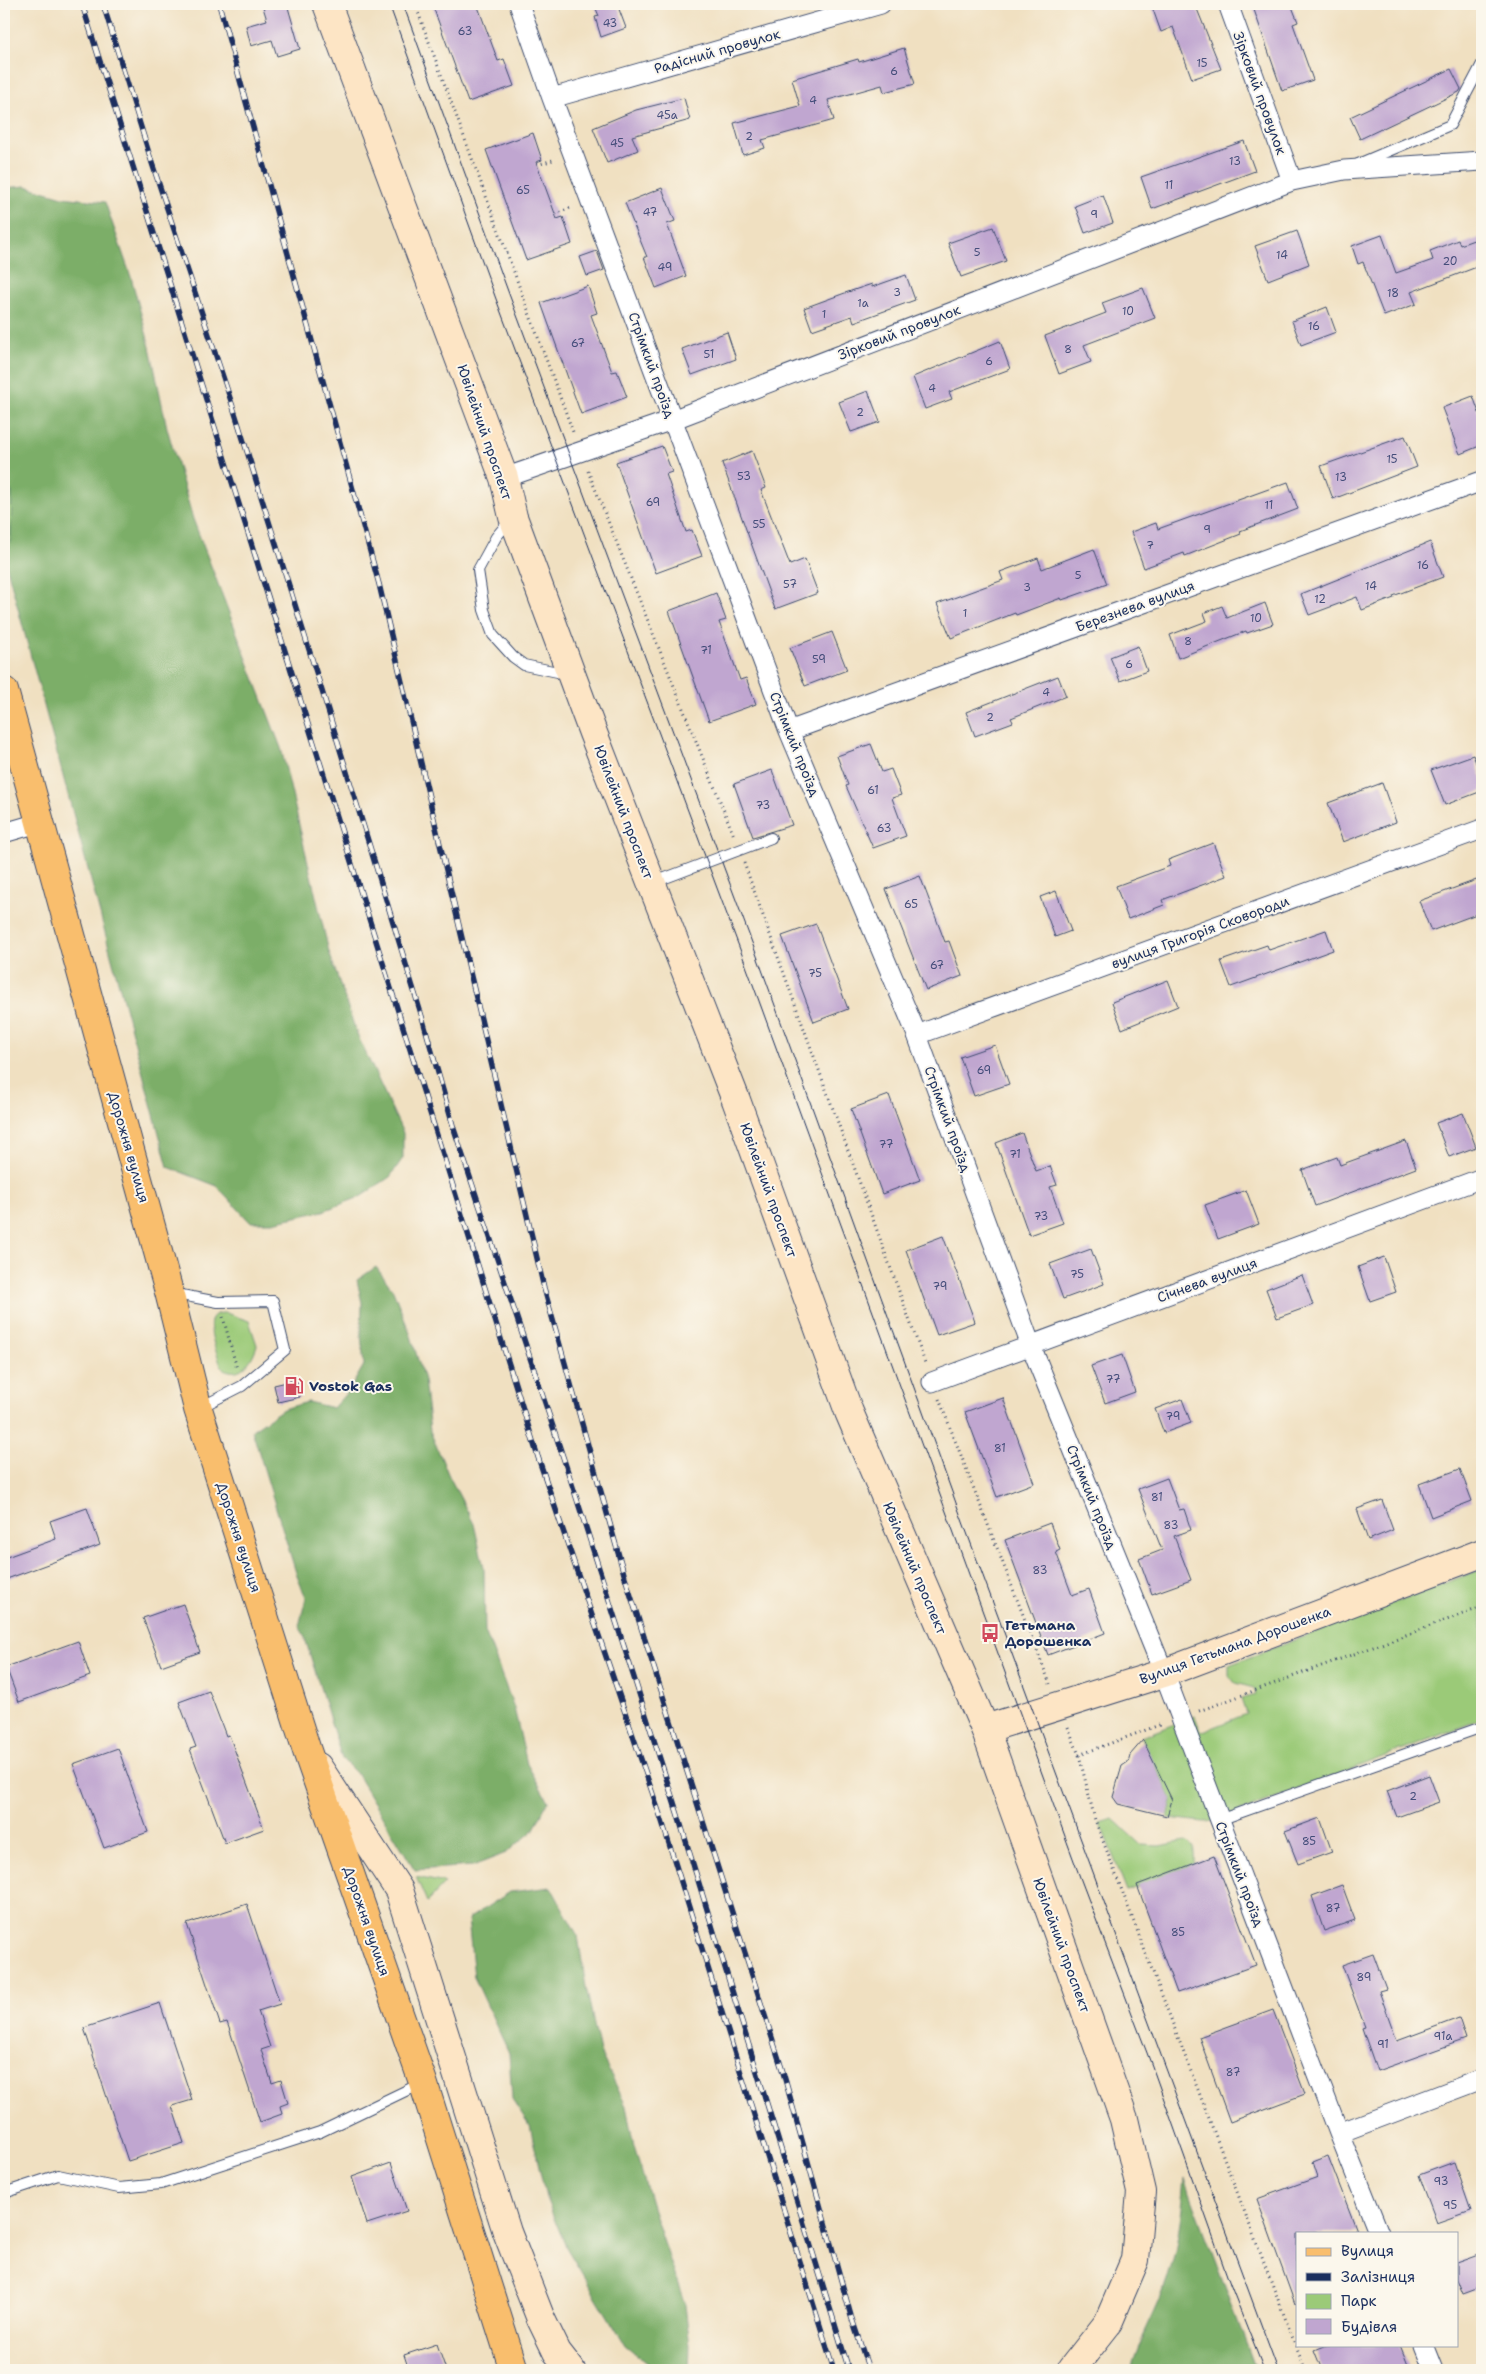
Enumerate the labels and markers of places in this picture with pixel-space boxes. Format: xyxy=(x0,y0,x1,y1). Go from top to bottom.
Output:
fuel station icon: Vostok Gas xyxy=(283,1375,305,1397)
place label: Vostok Gas xyxy=(309,1377,392,1395)
place label: Гетьмана Дорошенка xyxy=(1005,1616,1092,1650)
bus stop icon: Гетьмана Дорошенка xyxy=(979,1622,1001,1644)

